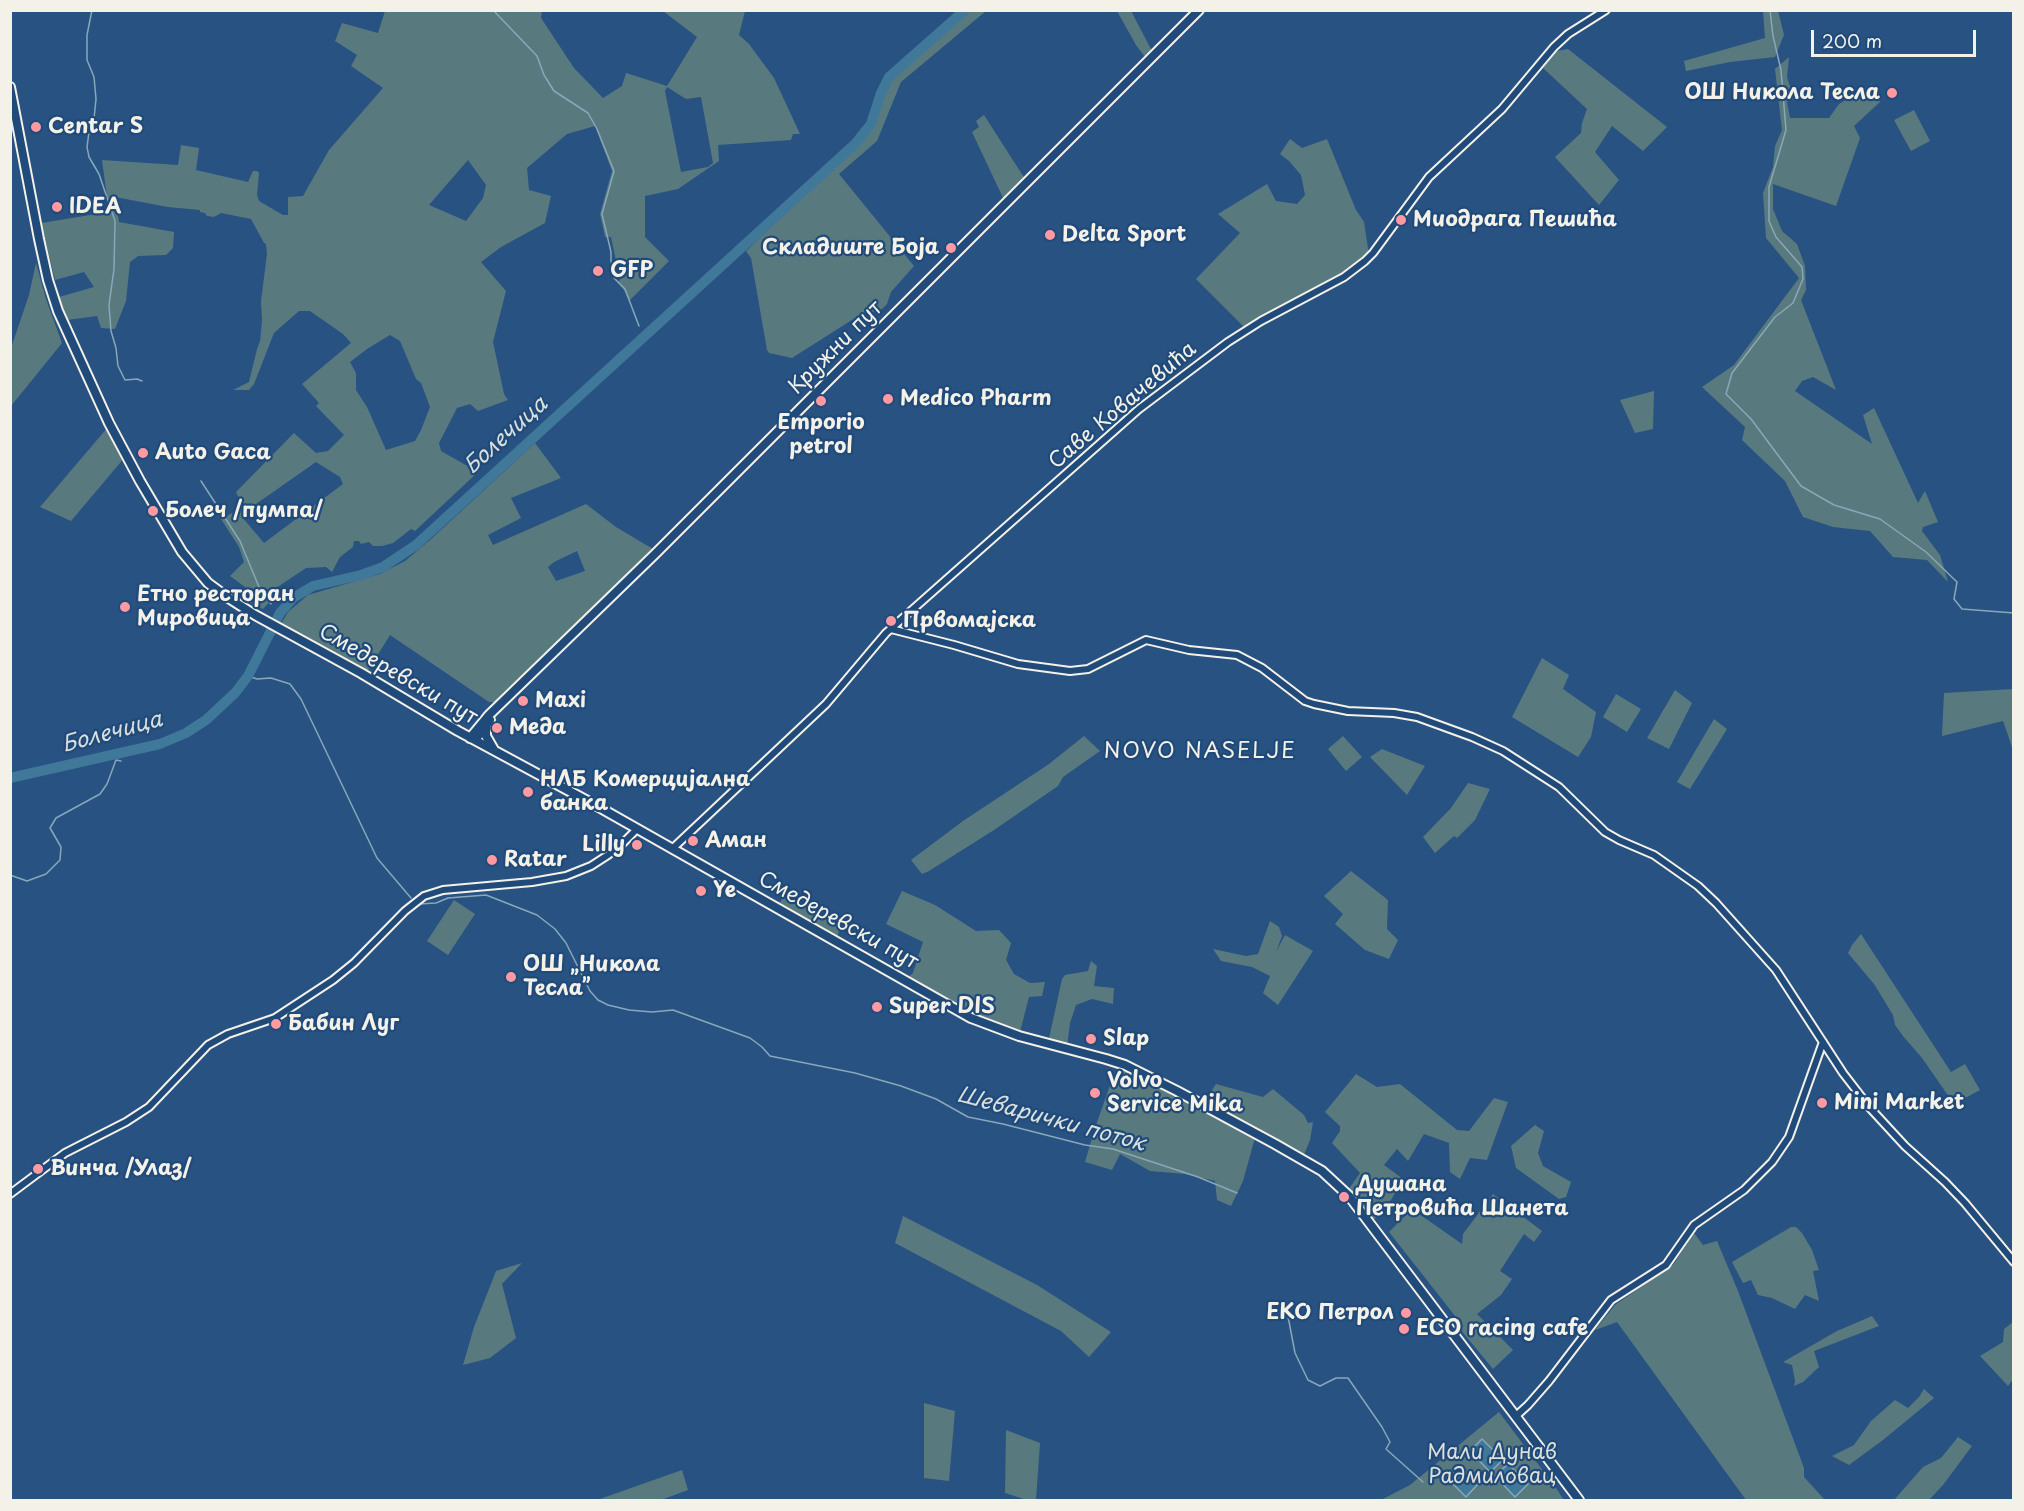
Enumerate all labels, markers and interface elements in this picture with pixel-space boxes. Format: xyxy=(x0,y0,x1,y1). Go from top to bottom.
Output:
scale bar xyxy=(1814,18,1979,56)
text: 200 m xyxy=(1822,27,1882,54)
place label: ОШ Никола Тесла xyxy=(1685,80,1880,106)
marker: ОШ Никола Тесла xyxy=(1885,86,1899,100)
place label: Centar S xyxy=(48,114,143,140)
marker: Centar S xyxy=(29,120,43,134)
place label: IDEA xyxy=(69,194,121,220)
marker: IDEA xyxy=(50,200,64,214)
place label: Миодрага Пешића xyxy=(1413,207,1617,233)
marker: Миодрага Пешића xyxy=(1394,213,1408,227)
place label: Delta Sport xyxy=(1062,222,1186,248)
marker: Delta Sport xyxy=(1043,228,1057,242)
place label: Складиште Боја xyxy=(762,235,939,261)
marker: Складиште Боја xyxy=(944,241,958,255)
place label: GFP xyxy=(610,258,653,284)
marker: GFP xyxy=(591,264,605,278)
street label: Кружни пут xyxy=(784,296,888,400)
street label: Саве Ковачевића xyxy=(1044,337,1202,475)
place label: Medico Pharm xyxy=(900,386,1052,412)
water label: Болечица xyxy=(459,392,553,480)
marker: Medico Pharm xyxy=(881,392,895,406)
marker: Emporio petrol xyxy=(814,394,828,408)
place label: Emporio petrol xyxy=(777,410,865,460)
place label: Auto Gaca xyxy=(155,440,271,466)
marker: Auto Gaca xyxy=(136,446,150,460)
place label: Болеч /пумпа/ xyxy=(165,498,323,524)
marker: Болеч /пумпа/ xyxy=(146,504,160,518)
place label: Етно ресторан Мировица xyxy=(137,582,295,632)
marker: Етно ресторан Мировица xyxy=(118,600,132,614)
place label: Првомајска xyxy=(903,608,1036,634)
marker: Првомајска xyxy=(884,614,898,628)
street label: Смедеревски пут xyxy=(314,619,482,731)
place label: Maxi xyxy=(535,688,586,714)
marker: Maxi xyxy=(516,694,530,708)
water label: Болечица xyxy=(59,707,165,759)
place label: Меда xyxy=(509,715,566,741)
marker: Меда xyxy=(490,721,504,735)
district label: NOVO NASELJE xyxy=(1103,739,1297,765)
place label: НЛБ Комерцијална банка xyxy=(540,767,750,817)
marker: НЛБ Комерцијална банка xyxy=(521,785,535,799)
place label: Аман xyxy=(705,828,767,854)
place label: Lilly xyxy=(582,832,625,858)
marker: Аман xyxy=(686,834,700,848)
marker: Lilly xyxy=(630,838,644,852)
place label: Ratar xyxy=(504,847,567,873)
marker: Ratar xyxy=(485,853,499,867)
street label: Смедеревски пут xyxy=(754,867,922,975)
place label: Ye xyxy=(713,878,736,904)
marker: Ye xyxy=(694,884,708,898)
place label: ОШ „Никола Тесла” xyxy=(523,952,660,1002)
marker: ОШ „Никола Тесла” xyxy=(504,970,518,984)
place label: Super DIS xyxy=(889,994,995,1020)
marker: Super DIS xyxy=(870,1000,884,1014)
place label: Бабин Луг xyxy=(288,1011,399,1037)
marker: Бабин Луг xyxy=(269,1017,283,1031)
place label: Slap xyxy=(1103,1026,1149,1052)
marker: Slap xyxy=(1084,1032,1098,1046)
place label: Volvo Service Mika xyxy=(1107,1068,1243,1118)
water label: Шеварички поток xyxy=(954,1082,1148,1158)
marker: Volvo Service Mika xyxy=(1088,1086,1102,1100)
place label: Mini Market xyxy=(1834,1090,1964,1116)
marker: Mini Market xyxy=(1815,1096,1829,1110)
place label: Винча /Улаз/ xyxy=(50,1156,191,1182)
marker: Винча /Улаз/ xyxy=(31,1162,45,1176)
place label: Душана Петровића Шанета xyxy=(1356,1172,1568,1222)
marker: Душана Петровића Шанета xyxy=(1337,1190,1351,1204)
place label: ЕКО Петрол xyxy=(1266,1300,1394,1326)
marker: ЕКО Петрол xyxy=(1399,1306,1413,1320)
place label: ECO racing cafe xyxy=(1416,1316,1588,1342)
marker: ECO racing cafe xyxy=(1397,1322,1411,1336)
park label: Мали Дунав Радмиловац xyxy=(1427,1440,1557,1490)

